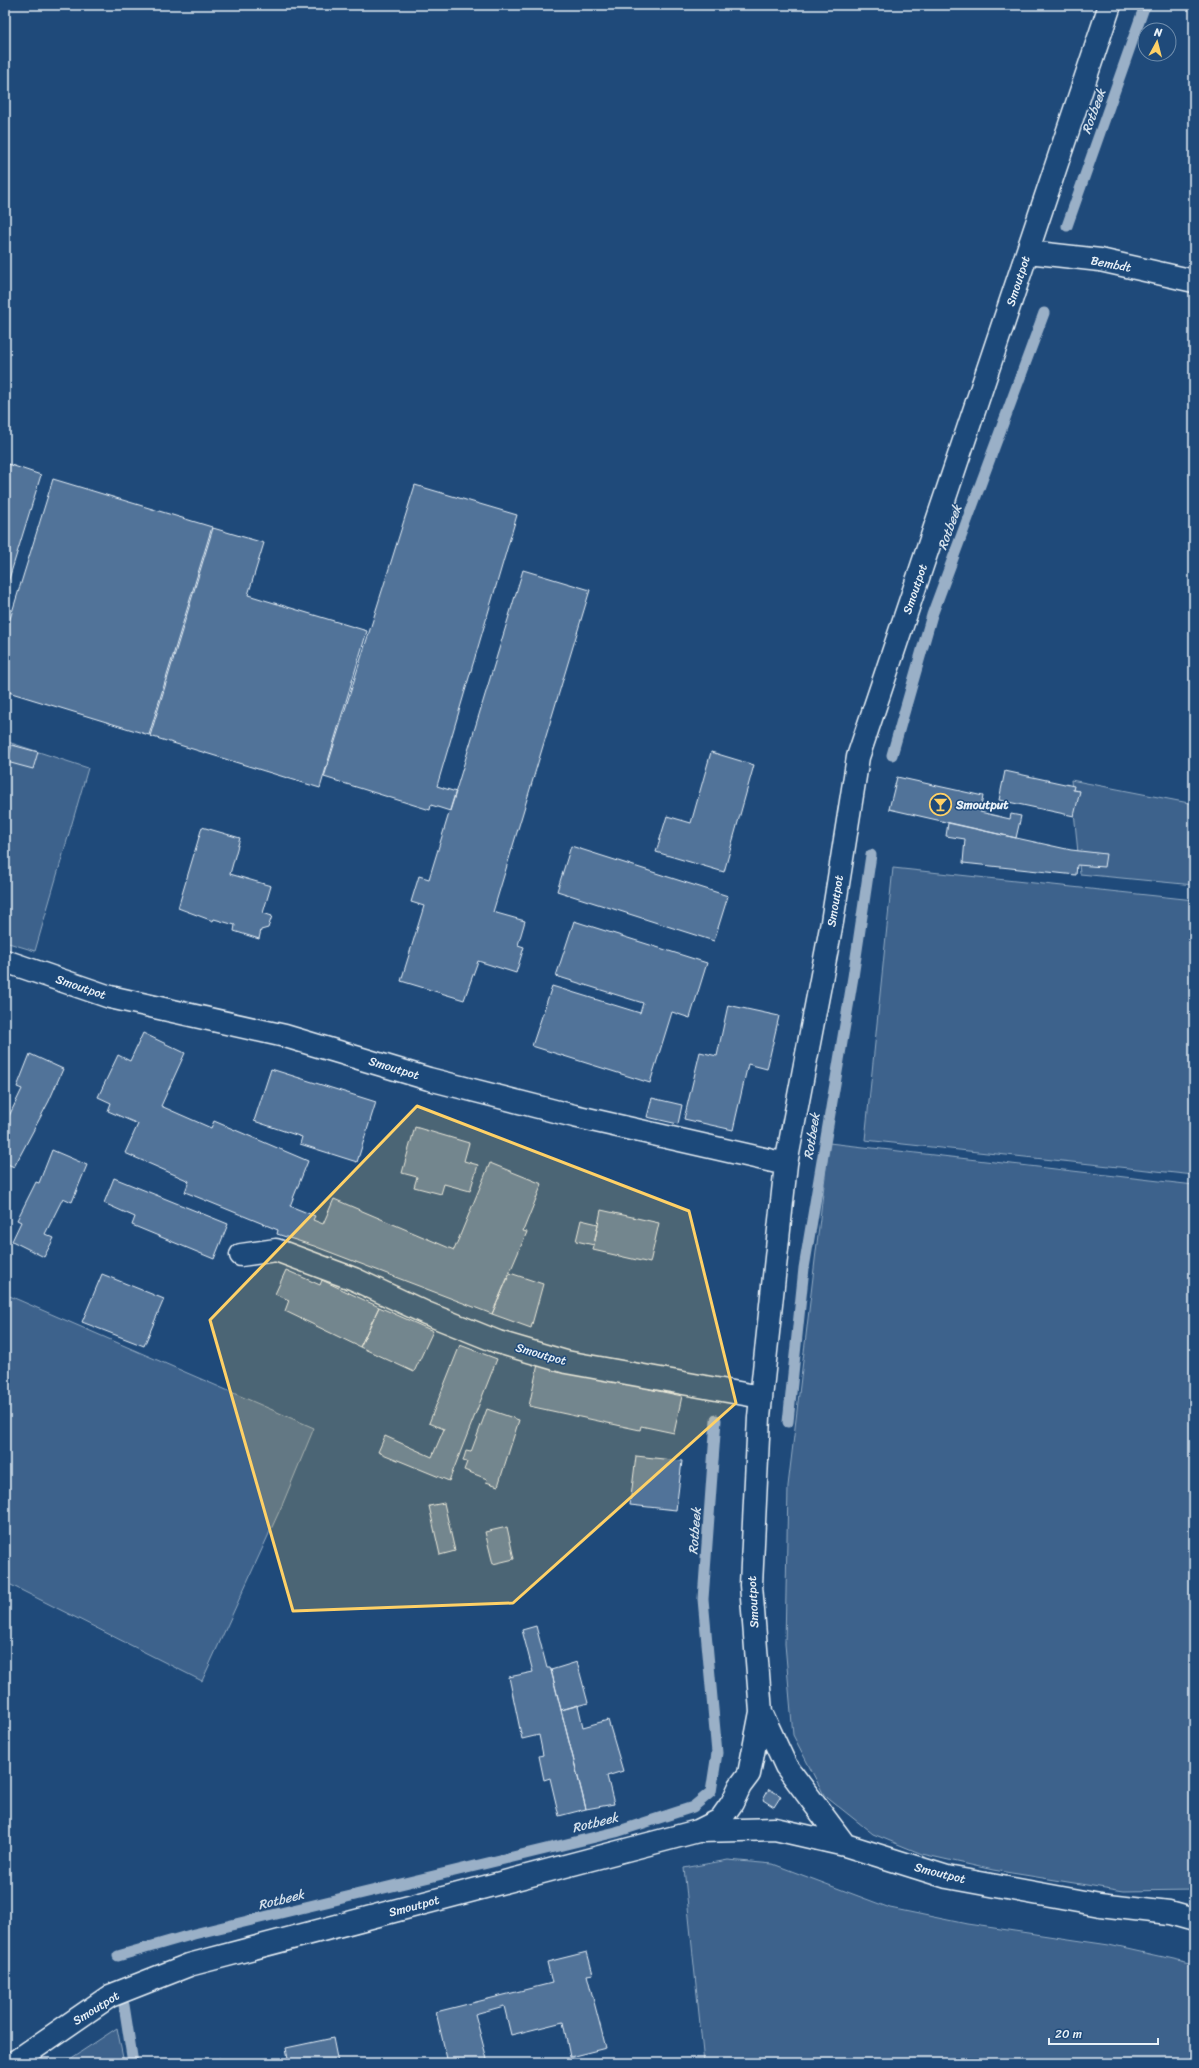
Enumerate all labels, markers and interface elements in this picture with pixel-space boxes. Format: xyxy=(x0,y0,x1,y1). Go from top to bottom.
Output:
north arrow xyxy=(1137,22,1177,62)
text: N xyxy=(1152,23,1163,43)
water label: Rotbeek xyxy=(1075,84,1113,137)
street label: Bembdt xyxy=(1089,249,1133,279)
street label: Smoutpot xyxy=(999,253,1037,309)
water label: Rotbeek xyxy=(931,500,969,553)
street label: Smoutpot xyxy=(896,561,934,617)
bar icon: Smoutput xyxy=(927,792,953,818)
place label: Smoutput xyxy=(955,794,1009,816)
street label: Smoutpot xyxy=(820,874,850,928)
street label: Smoutpot xyxy=(53,968,109,1006)
street label: Smoutpot xyxy=(366,1050,422,1086)
water label: Rotbeek xyxy=(796,1110,827,1161)
street label: Smoutpot xyxy=(513,1336,569,1372)
water label: Rotbeek xyxy=(681,1506,708,1555)
street label: Smoutpot xyxy=(741,1575,765,1629)
water label: Rotbeek xyxy=(570,1805,622,1839)
street label: Smoutpot xyxy=(912,1856,968,1890)
water label: Rotbeek xyxy=(256,1882,308,1916)
street label: Smoutpot xyxy=(386,1889,442,1923)
street label: Smoutpot xyxy=(68,1985,124,2031)
scale bar xyxy=(1049,2020,1158,2046)
text: 20 m xyxy=(1055,2023,1082,2045)

